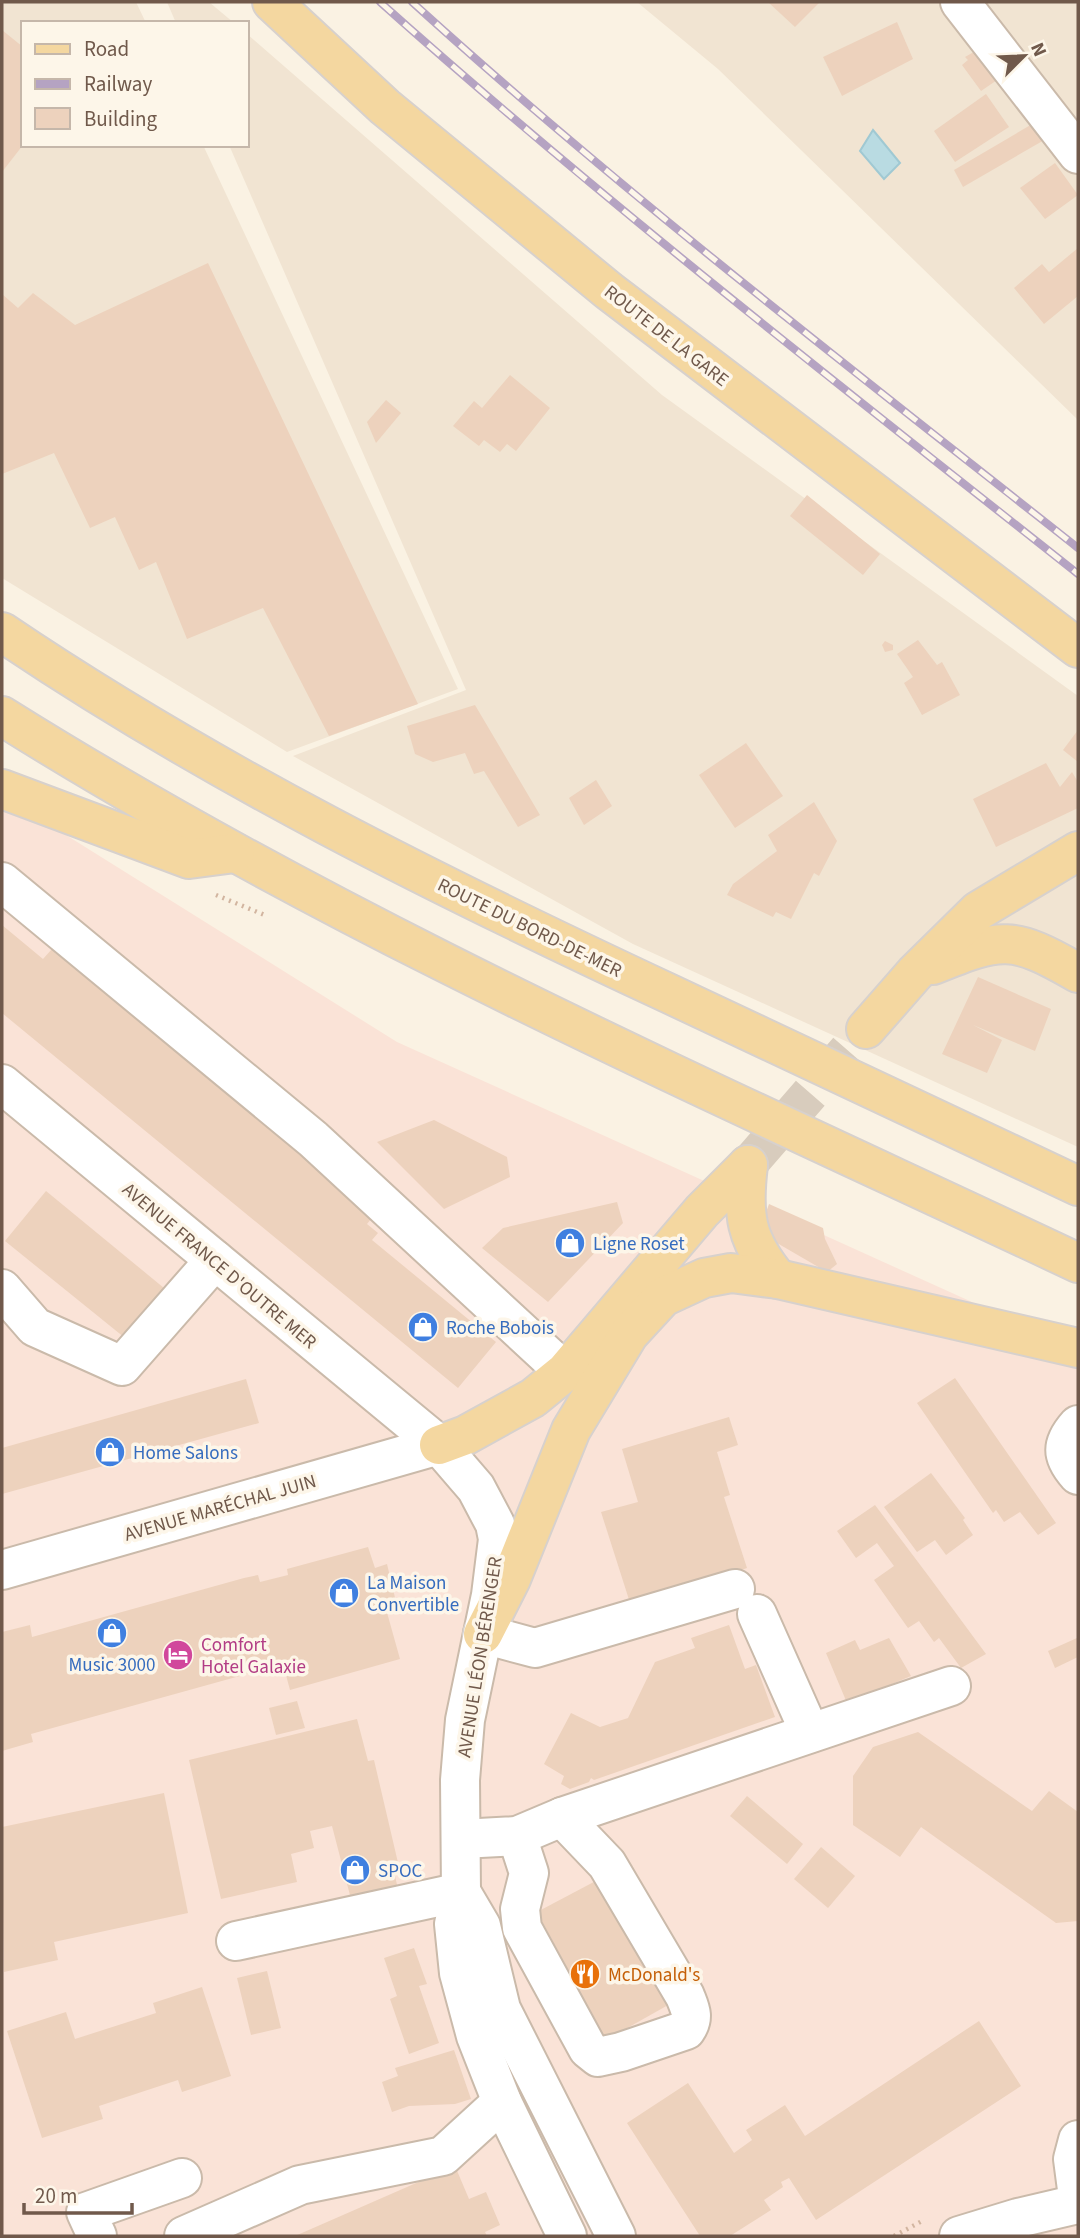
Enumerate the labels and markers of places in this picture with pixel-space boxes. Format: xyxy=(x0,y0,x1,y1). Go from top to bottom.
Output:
shop icon: Ligne Roset xyxy=(553,1226,587,1260)
place label: Ligne Roset xyxy=(593,1231,685,1258)
shop icon: Roche Bobois xyxy=(406,1310,440,1344)
place label: Roche Bobois xyxy=(446,1315,554,1342)
shop icon: Home Salons xyxy=(93,1435,127,1469)
place label: Home Salons xyxy=(133,1440,238,1467)
place label: La Maison Convertible xyxy=(367,1570,459,1619)
shop icon: La Maison Convertible xyxy=(327,1576,361,1610)
shop icon: Music 3000 xyxy=(95,1616,129,1650)
place label: Comfort Hotel Galaxie xyxy=(201,1632,306,1681)
hotel icon: Comfort Hotel Galaxie xyxy=(161,1638,195,1672)
place label: Music 3000 xyxy=(68,1652,156,1679)
shop icon: SPOC xyxy=(338,1853,372,1887)
place label: SPOC xyxy=(378,1858,423,1885)
restaurant icon: McDonald's xyxy=(568,1957,602,1991)
place label: McDonald's xyxy=(608,1962,700,1989)

